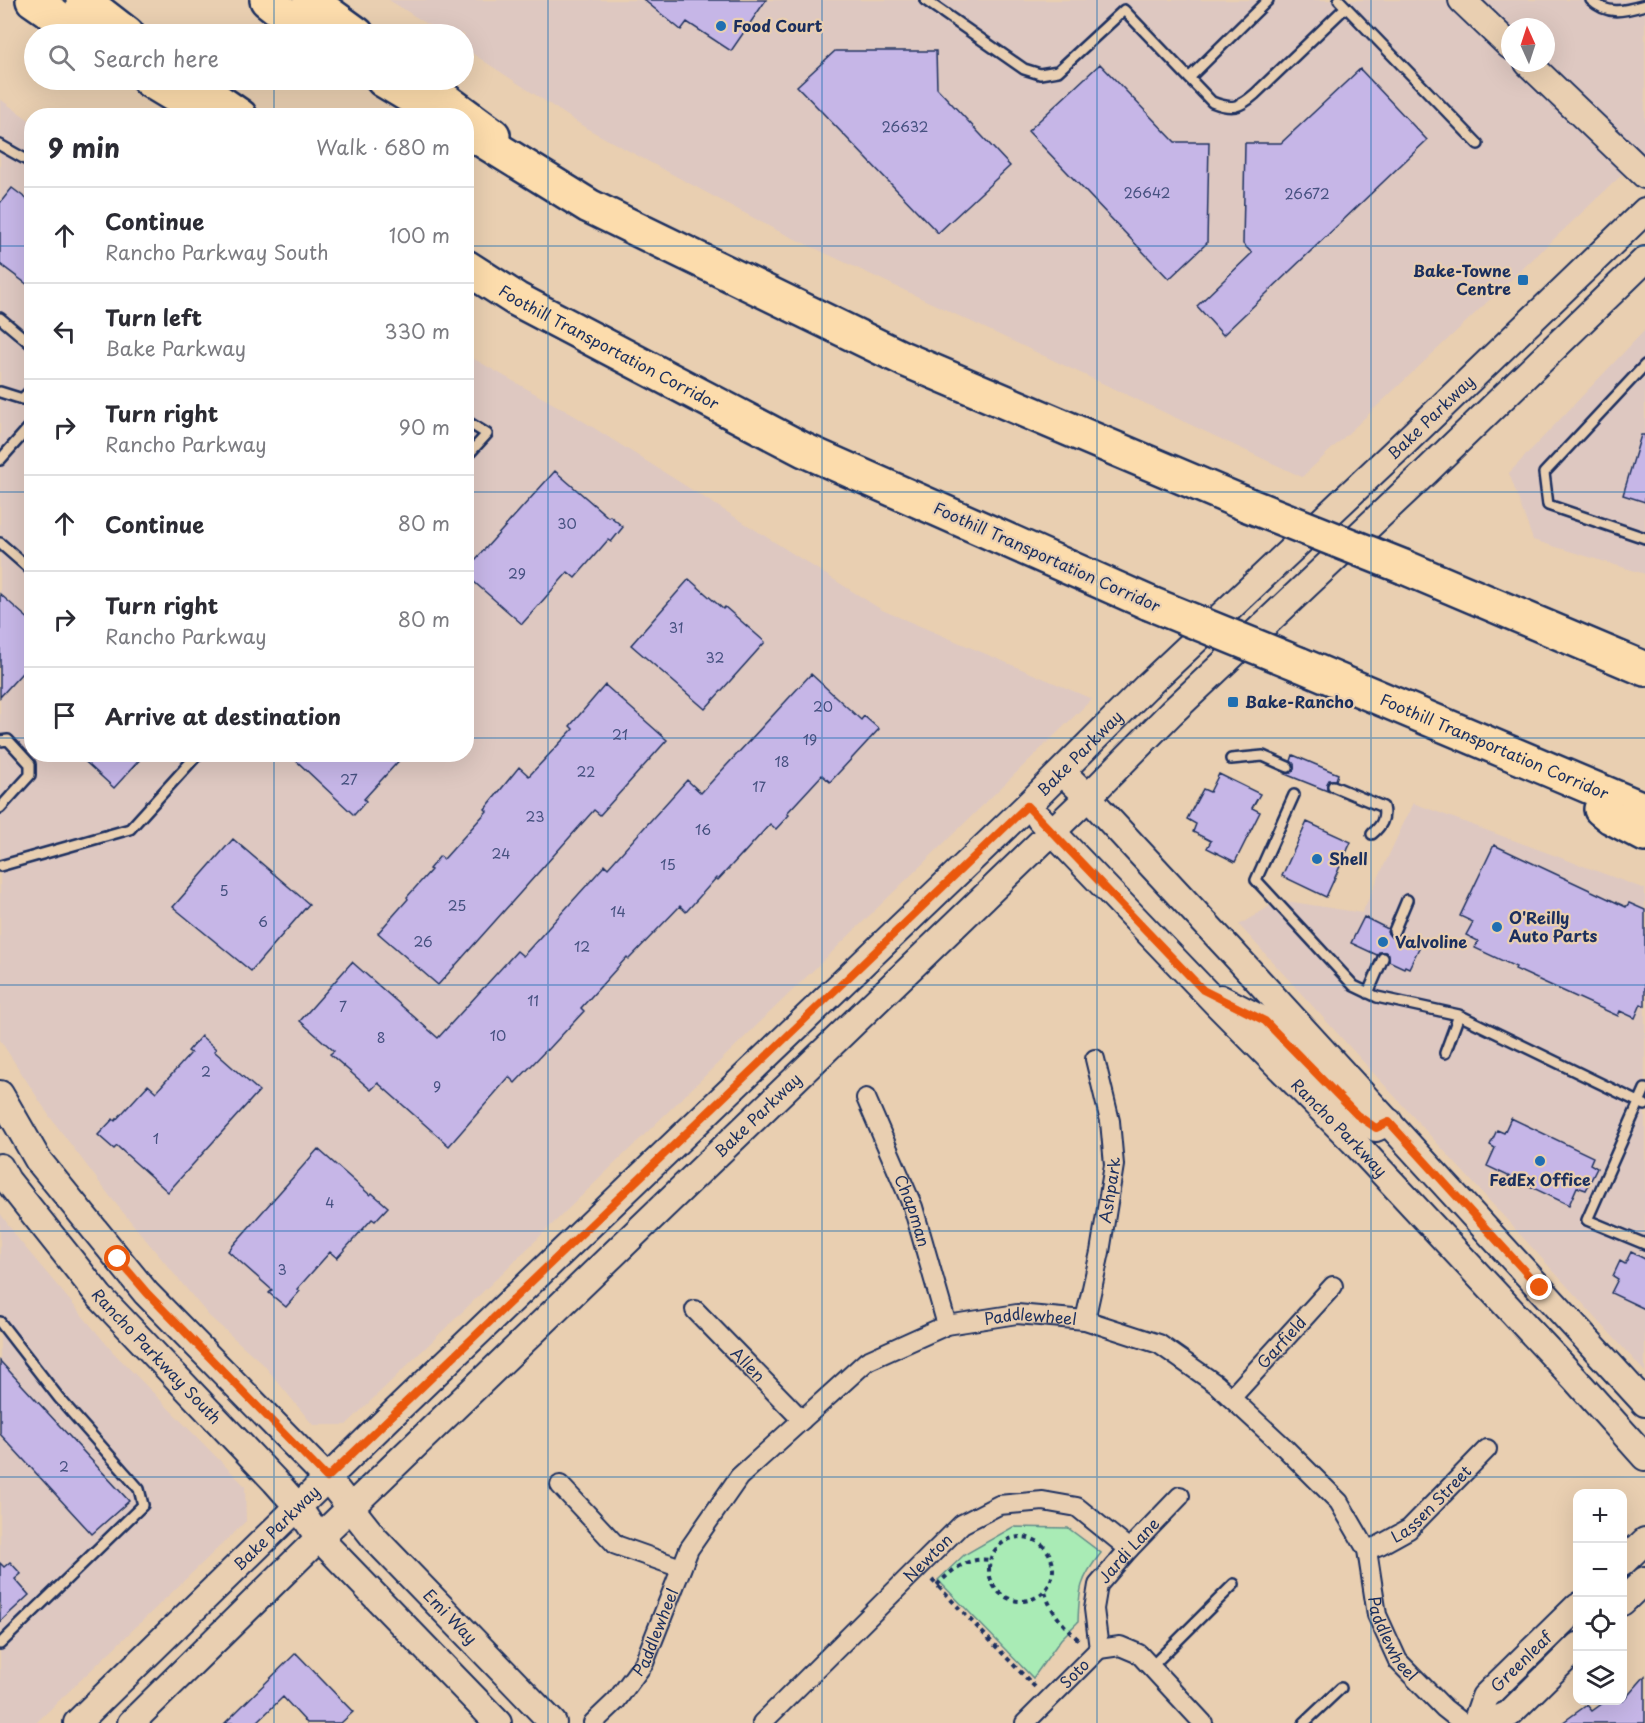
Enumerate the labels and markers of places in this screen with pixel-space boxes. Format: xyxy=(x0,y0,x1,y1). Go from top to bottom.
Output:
place label: Food Court xyxy=(733,13,823,37)
marker: Food Court xyxy=(714,19,728,33)
place label: Bake-Towne Centre xyxy=(1413,258,1511,300)
marker: Bake-Towne Centre xyxy=(1516,273,1530,287)
place label: Bake-Rancho xyxy=(1245,689,1354,713)
marker: Bake-Rancho xyxy=(1226,695,1240,709)
place label: Shell xyxy=(1329,846,1368,870)
marker: Shell xyxy=(1310,852,1324,866)
place label: O'Reilly Auto Parts xyxy=(1509,905,1598,947)
marker: O'Reilly Auto Parts xyxy=(1490,920,1504,934)
place label: Valvoline xyxy=(1395,929,1467,953)
marker: Valvoline xyxy=(1376,935,1390,949)
marker: FedEx Office xyxy=(1533,1154,1547,1168)
place label: FedEx Office xyxy=(1489,1167,1591,1191)

